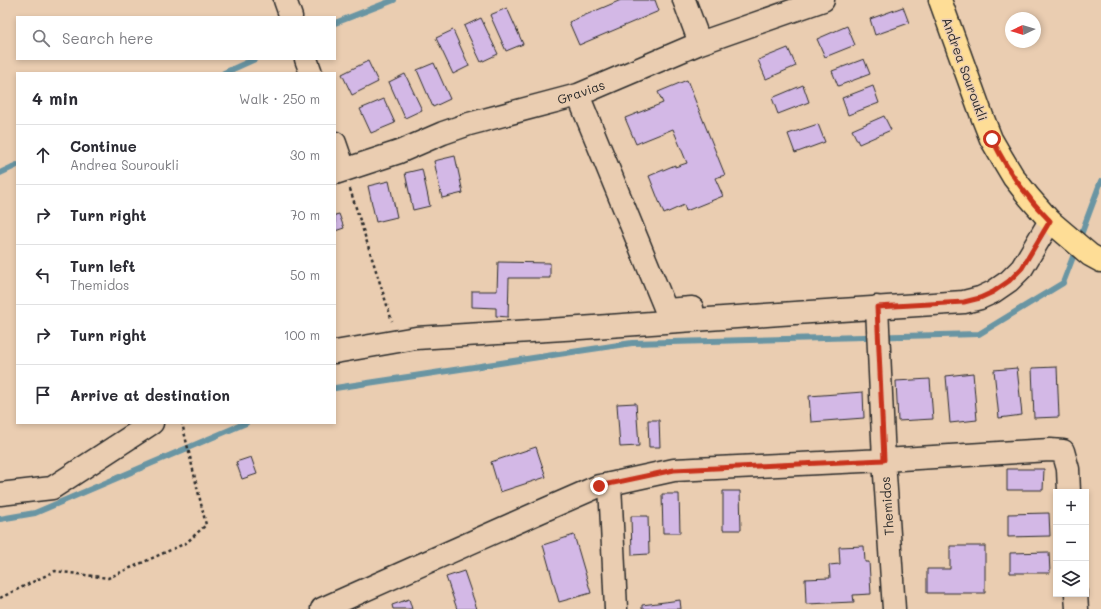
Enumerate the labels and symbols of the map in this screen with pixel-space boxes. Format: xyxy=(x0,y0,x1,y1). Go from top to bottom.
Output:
north arrow xyxy=(1005,12,1041,48)
street label: Andrea Souroukli xyxy=(939,15,992,123)
street label: Gravias xyxy=(555,75,607,108)
route start xyxy=(983,130,1001,148)
street label: Themidos xyxy=(876,476,897,536)
route end xyxy=(590,477,608,495)

